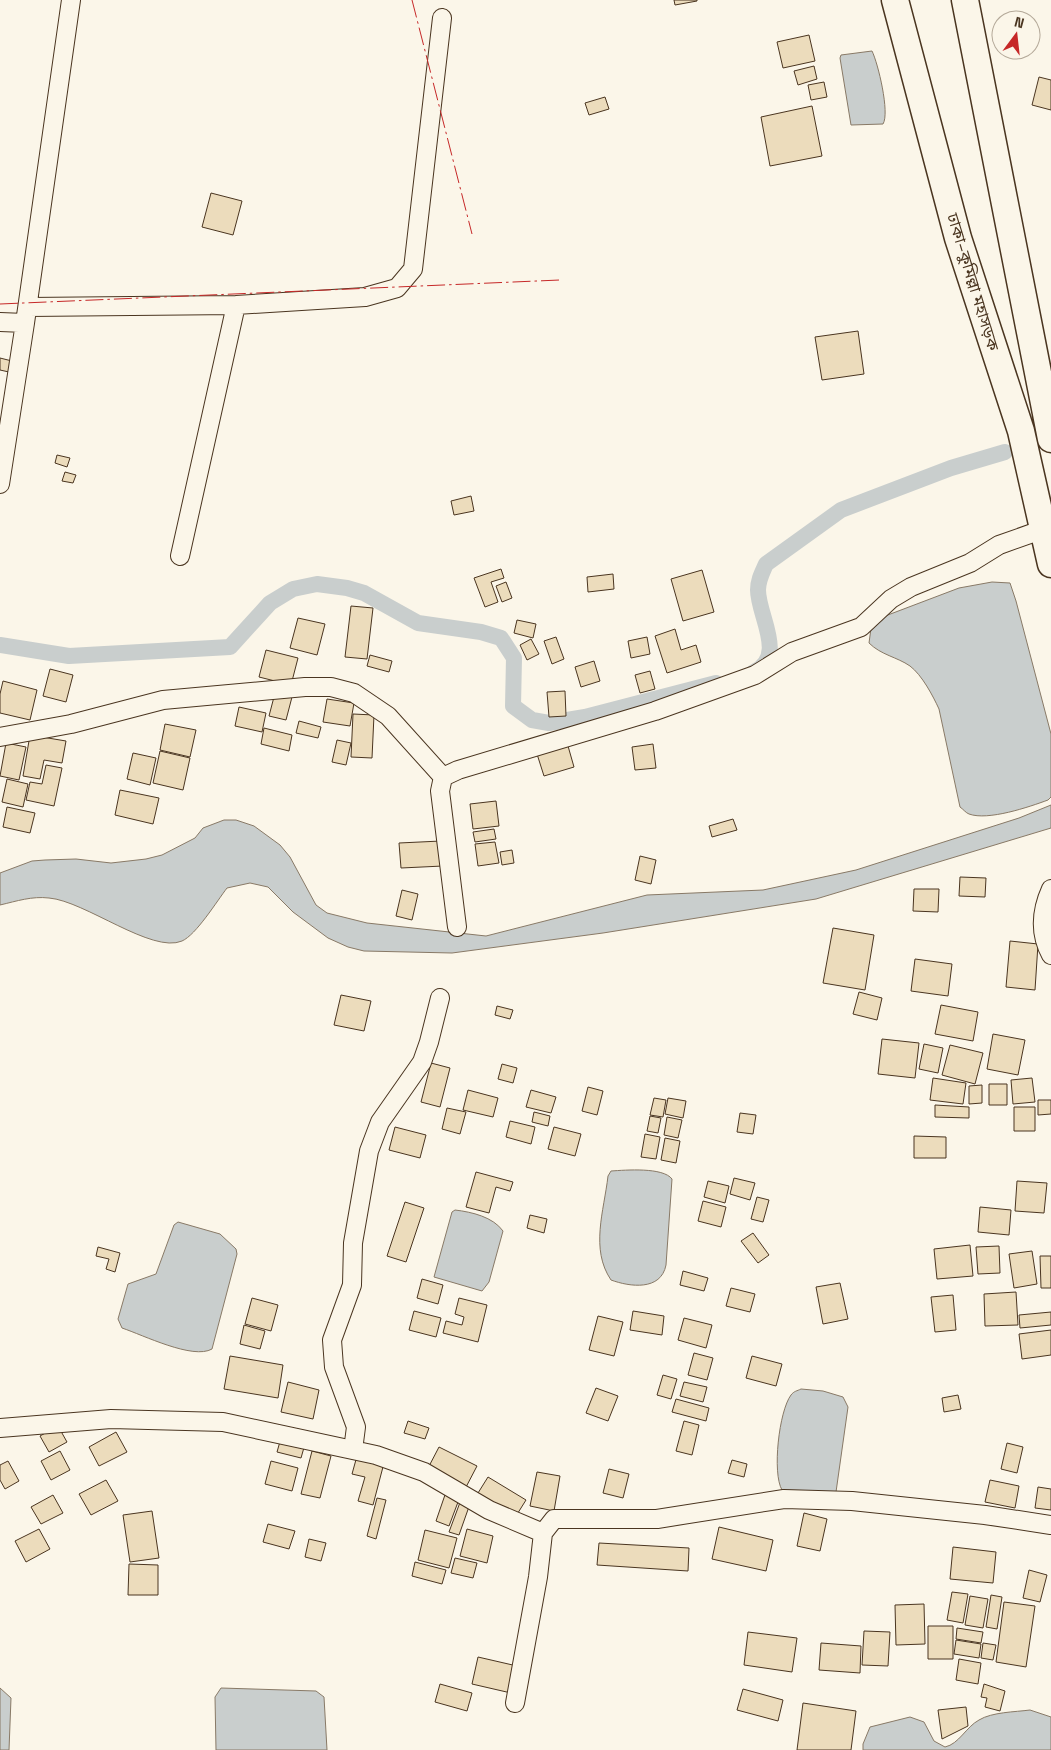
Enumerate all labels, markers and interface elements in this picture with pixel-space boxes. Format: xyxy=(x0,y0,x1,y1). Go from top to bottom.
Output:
north arrow xyxy=(991,10,1041,60)
text: N xyxy=(1012,13,1026,32)
street label: ঢাকা–কুমিল্লা মহাসড়ক xyxy=(942,210,1004,354)

